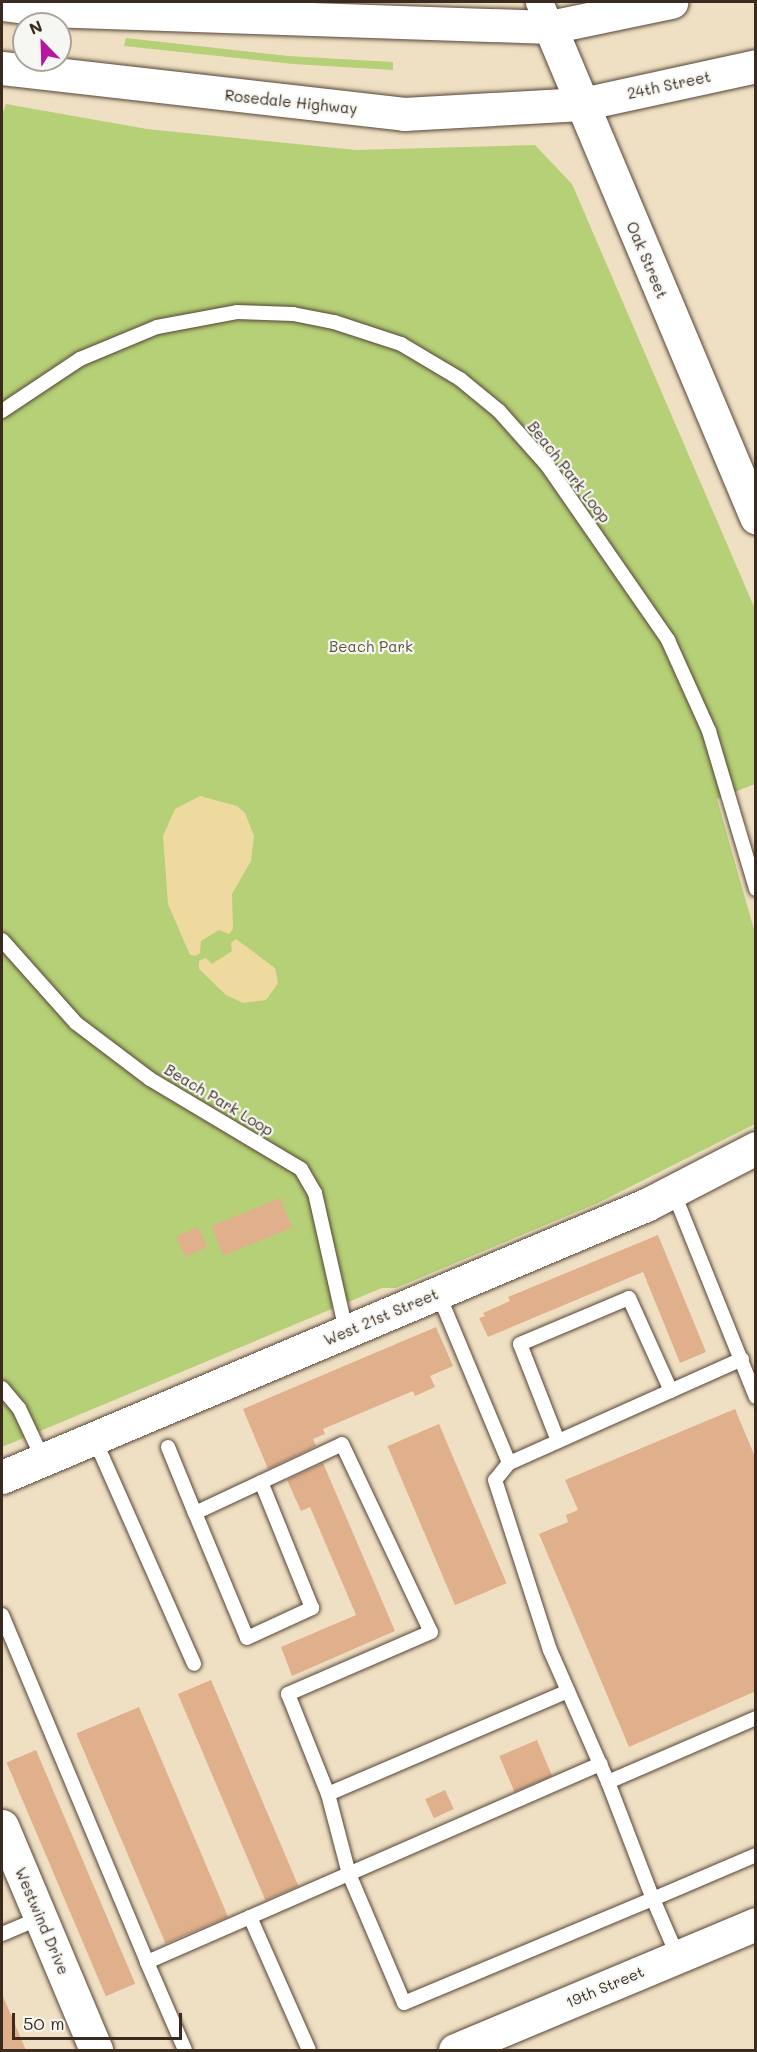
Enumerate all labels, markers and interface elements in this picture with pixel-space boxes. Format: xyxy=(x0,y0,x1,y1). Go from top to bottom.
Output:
north arrow xyxy=(12,12,72,72)
text: N xyxy=(26,15,45,39)
street label: 24th Street xyxy=(626,67,712,103)
street label: Rosedale Highway xyxy=(224,86,358,118)
street label: Oak Street xyxy=(623,219,671,301)
street label: Beach Park Loop xyxy=(524,418,614,526)
park label: Beach Park xyxy=(329,638,413,656)
street label: Beach Park Loop xyxy=(161,1060,277,1140)
street label: West 21st Street xyxy=(321,1285,441,1349)
street label: Westwind Drive xyxy=(11,1865,73,1977)
street label: 19th Street xyxy=(563,1962,647,2012)
scale bar xyxy=(15,2001,184,2039)
text: 50 m xyxy=(23,2011,65,2035)

